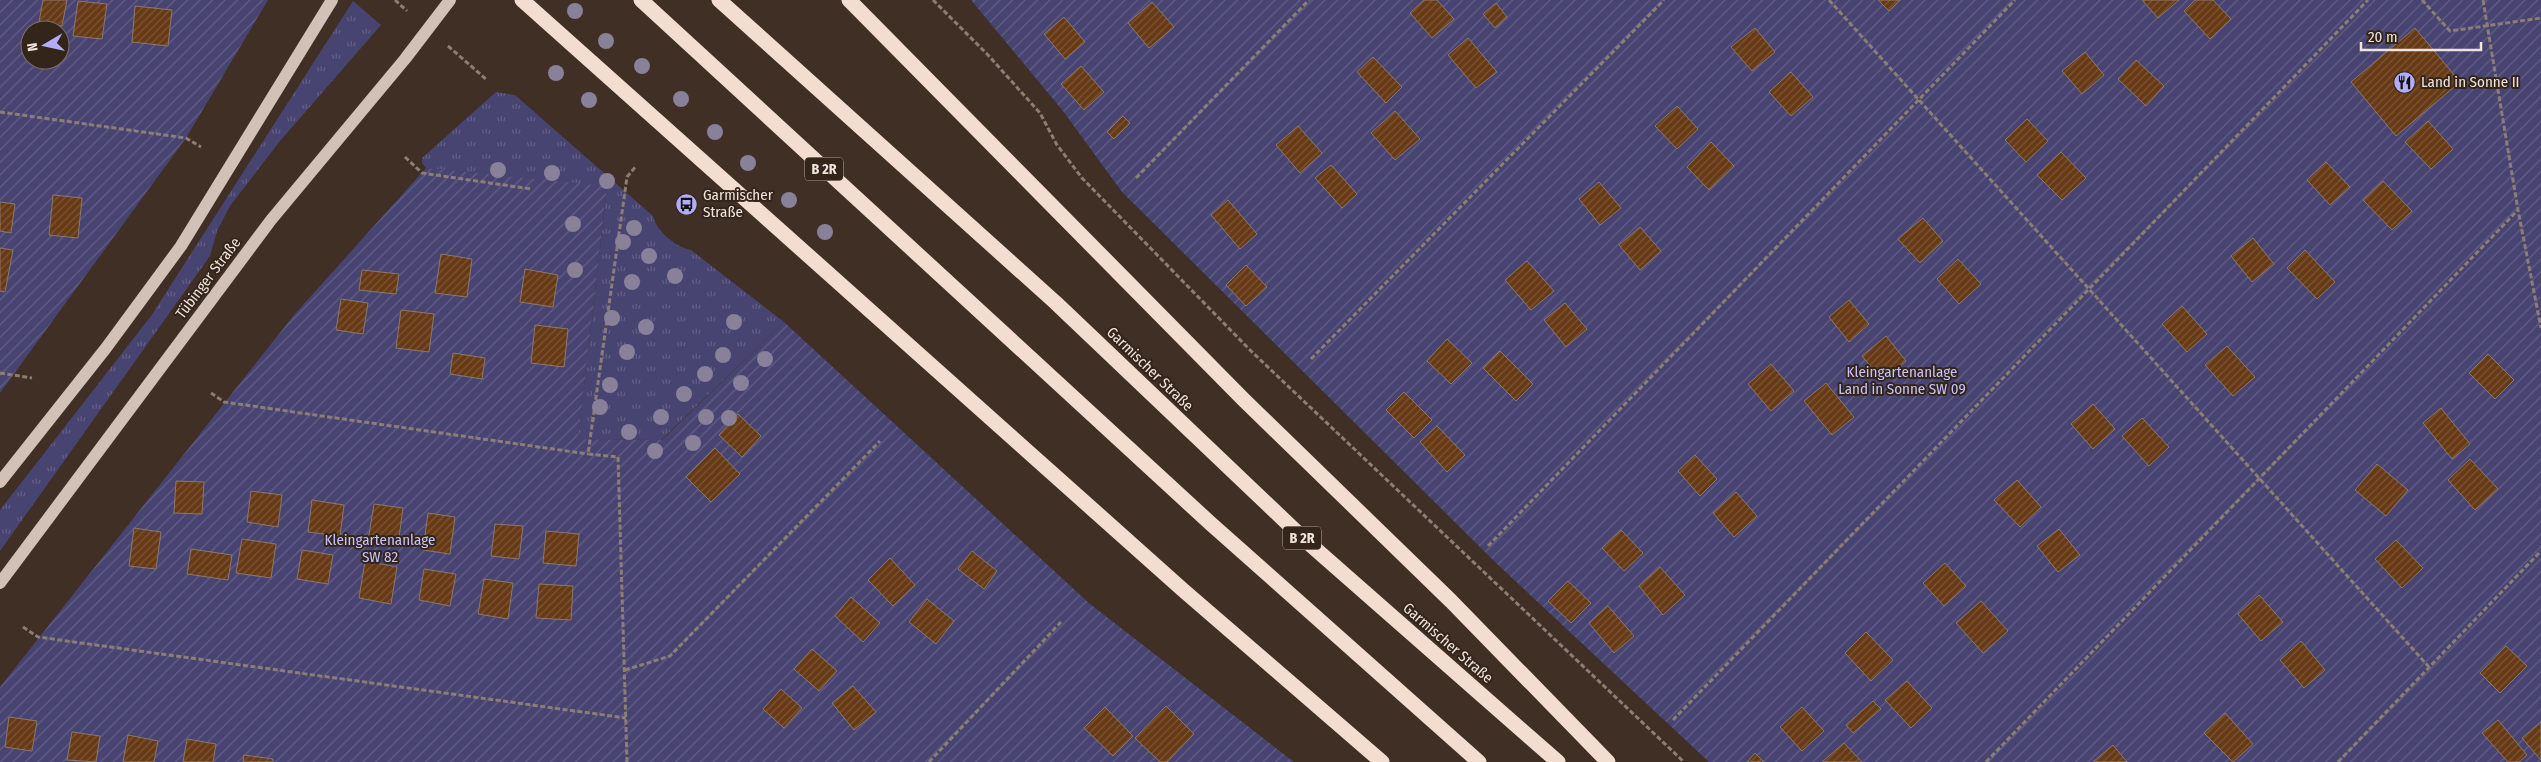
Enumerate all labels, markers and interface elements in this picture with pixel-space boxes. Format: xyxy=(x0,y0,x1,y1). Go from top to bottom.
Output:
north arrow xyxy=(20,20,70,70)
scale bar xyxy=(2361,20,2481,52)
text: 20 m xyxy=(2368,28,2398,46)
text: N xyxy=(24,41,42,52)
restaurant icon: Land in Sonne II xyxy=(2393,70,2417,94)
place label: Land in Sonne II xyxy=(2421,73,2520,91)
road number: B 2R xyxy=(805,157,843,180)
place label: Garmischer Straße xyxy=(703,186,774,221)
bus stop icon: Garmischer Straße xyxy=(675,192,699,216)
street label: Tübinger Straße xyxy=(172,234,244,322)
street label: Garmischer Straße xyxy=(1103,323,1197,415)
park label: Kleingartenanlage Land in Sonne SW 09 xyxy=(1838,363,1966,398)
road number: B 2R xyxy=(1283,526,1321,550)
park label: Kleingartenanlage SW 82 xyxy=(325,531,435,566)
street label: Garmischer Straße xyxy=(1399,599,1497,687)

